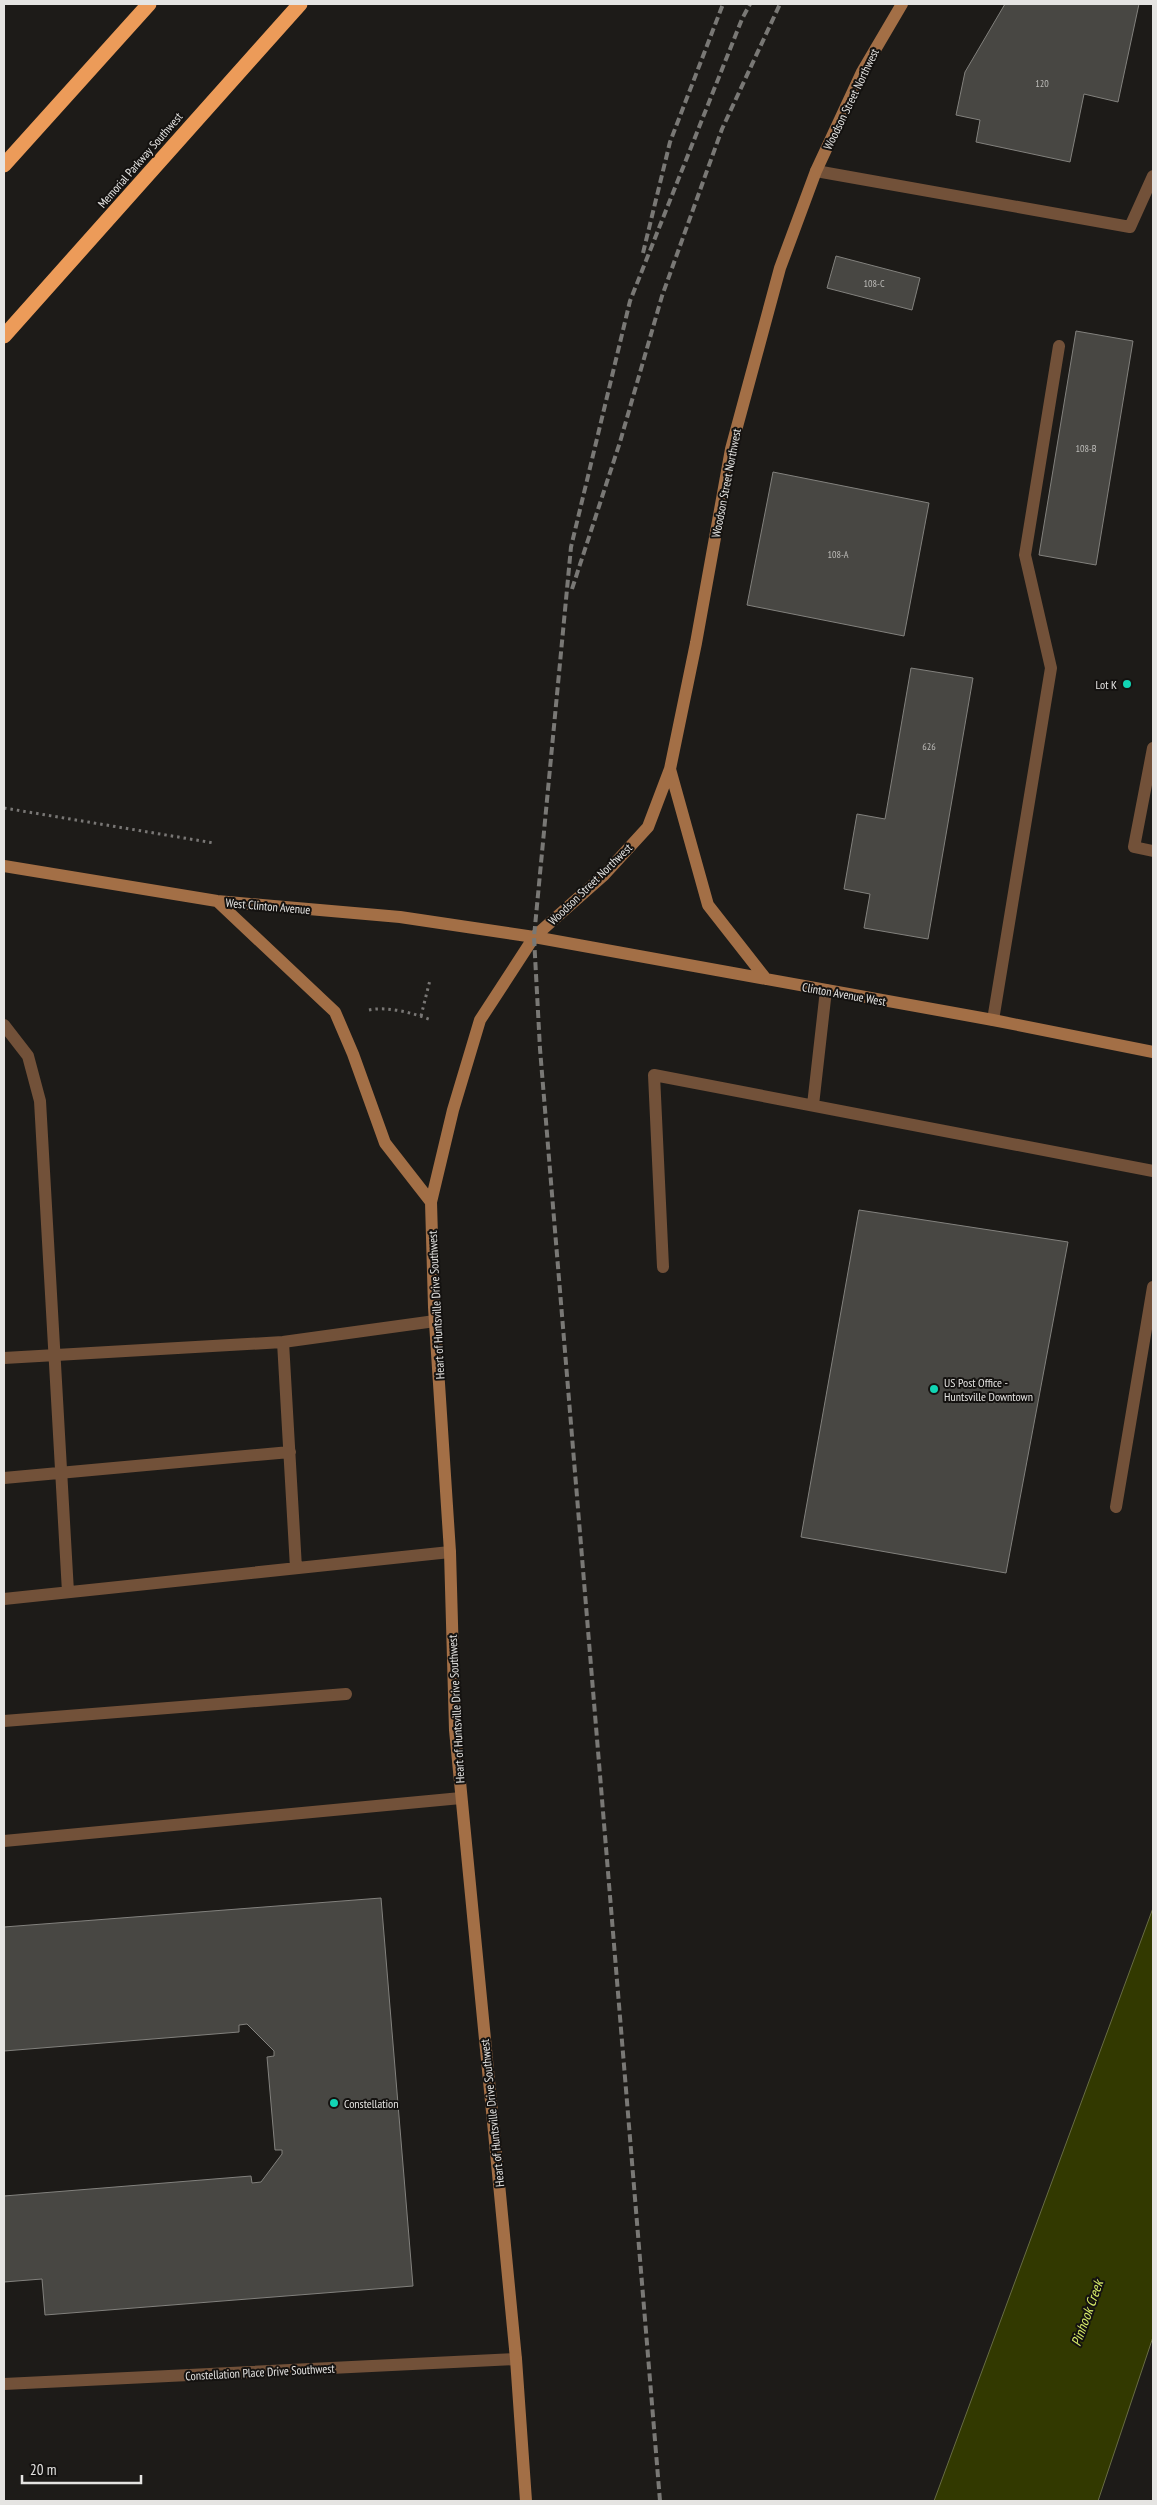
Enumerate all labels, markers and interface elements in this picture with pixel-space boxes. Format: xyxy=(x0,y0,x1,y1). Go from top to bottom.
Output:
street label: Woodson Street Northwest xyxy=(820,45,882,152)
house number: 120 xyxy=(1035,77,1049,90)
street label: Memorial Parkway Southwest xyxy=(94,109,186,211)
house number: 108-C xyxy=(864,277,885,290)
street label: Woodson Street Northwest xyxy=(708,427,744,539)
house number: 108-B xyxy=(1075,442,1097,455)
house number: 108-A xyxy=(827,548,849,561)
place label: Lot K xyxy=(1096,677,1117,692)
marker: Lot K xyxy=(1121,678,1133,690)
house number: 626 xyxy=(922,740,936,753)
street label: Woodson Street Northwest xyxy=(545,840,636,928)
street label: West Clinton Avenue xyxy=(225,895,311,917)
street label: Clinton Avenue West xyxy=(801,979,888,1009)
street label: Heart of Huntsville Drive Southwest xyxy=(425,1230,447,1380)
place label: US Post Office - Huntsville Downtown xyxy=(944,1375,1033,1404)
marker: US Post Office - Huntsville Downtown xyxy=(928,1383,940,1395)
street label: Heart of Huntsville Drive Southwest xyxy=(445,1634,467,1784)
street label: Heart of Huntsville Drive Southwest xyxy=(477,2038,507,2188)
place label: Constellation xyxy=(344,2096,399,2111)
marker: Constellation xyxy=(328,2097,340,2109)
water label: Pinhook Creek xyxy=(1067,2276,1108,2348)
street label: Constellation Place Drive Southwest xyxy=(185,2361,336,2383)
scale bar xyxy=(22,2452,141,2484)
text: 20 m xyxy=(30,2460,56,2479)

